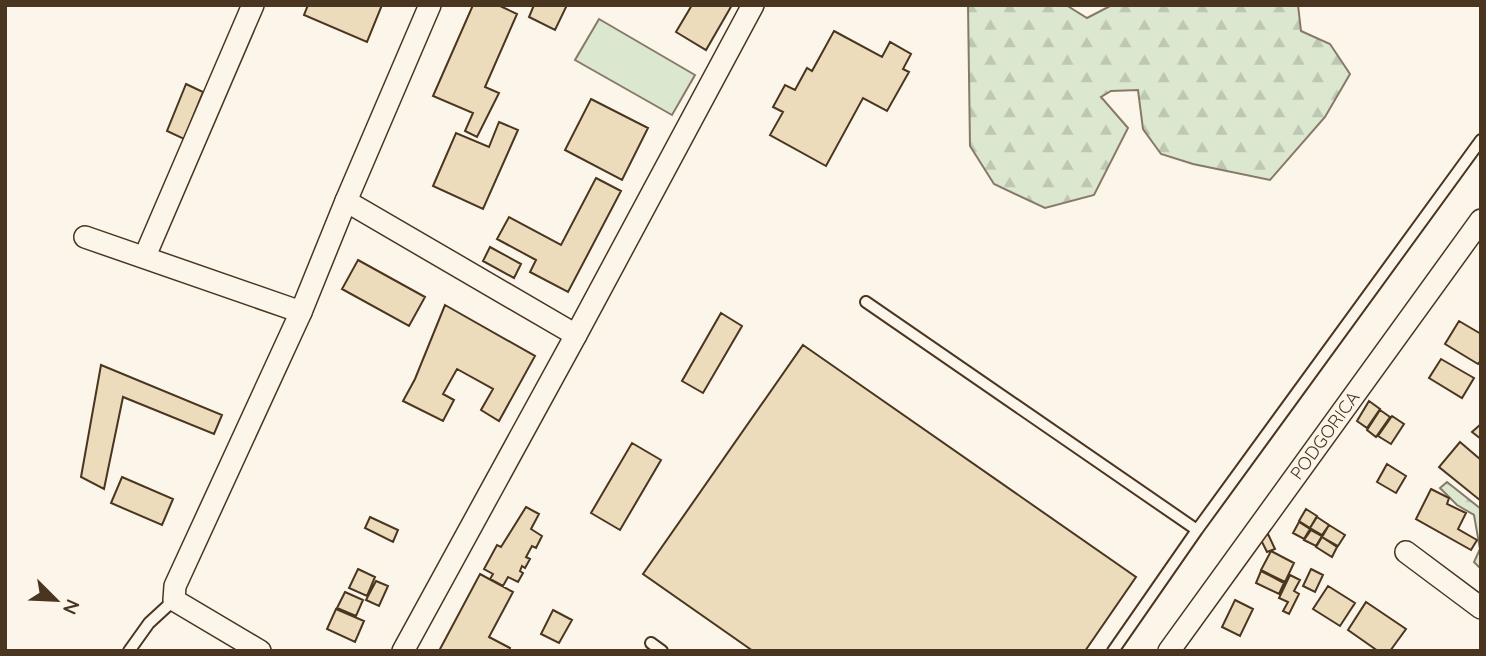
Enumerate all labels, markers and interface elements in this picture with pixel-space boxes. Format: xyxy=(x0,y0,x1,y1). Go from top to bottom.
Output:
street label: PODGORICA xyxy=(1285,386,1365,484)
north arrow xyxy=(21,565,91,635)
text: N xyxy=(58,596,85,618)

